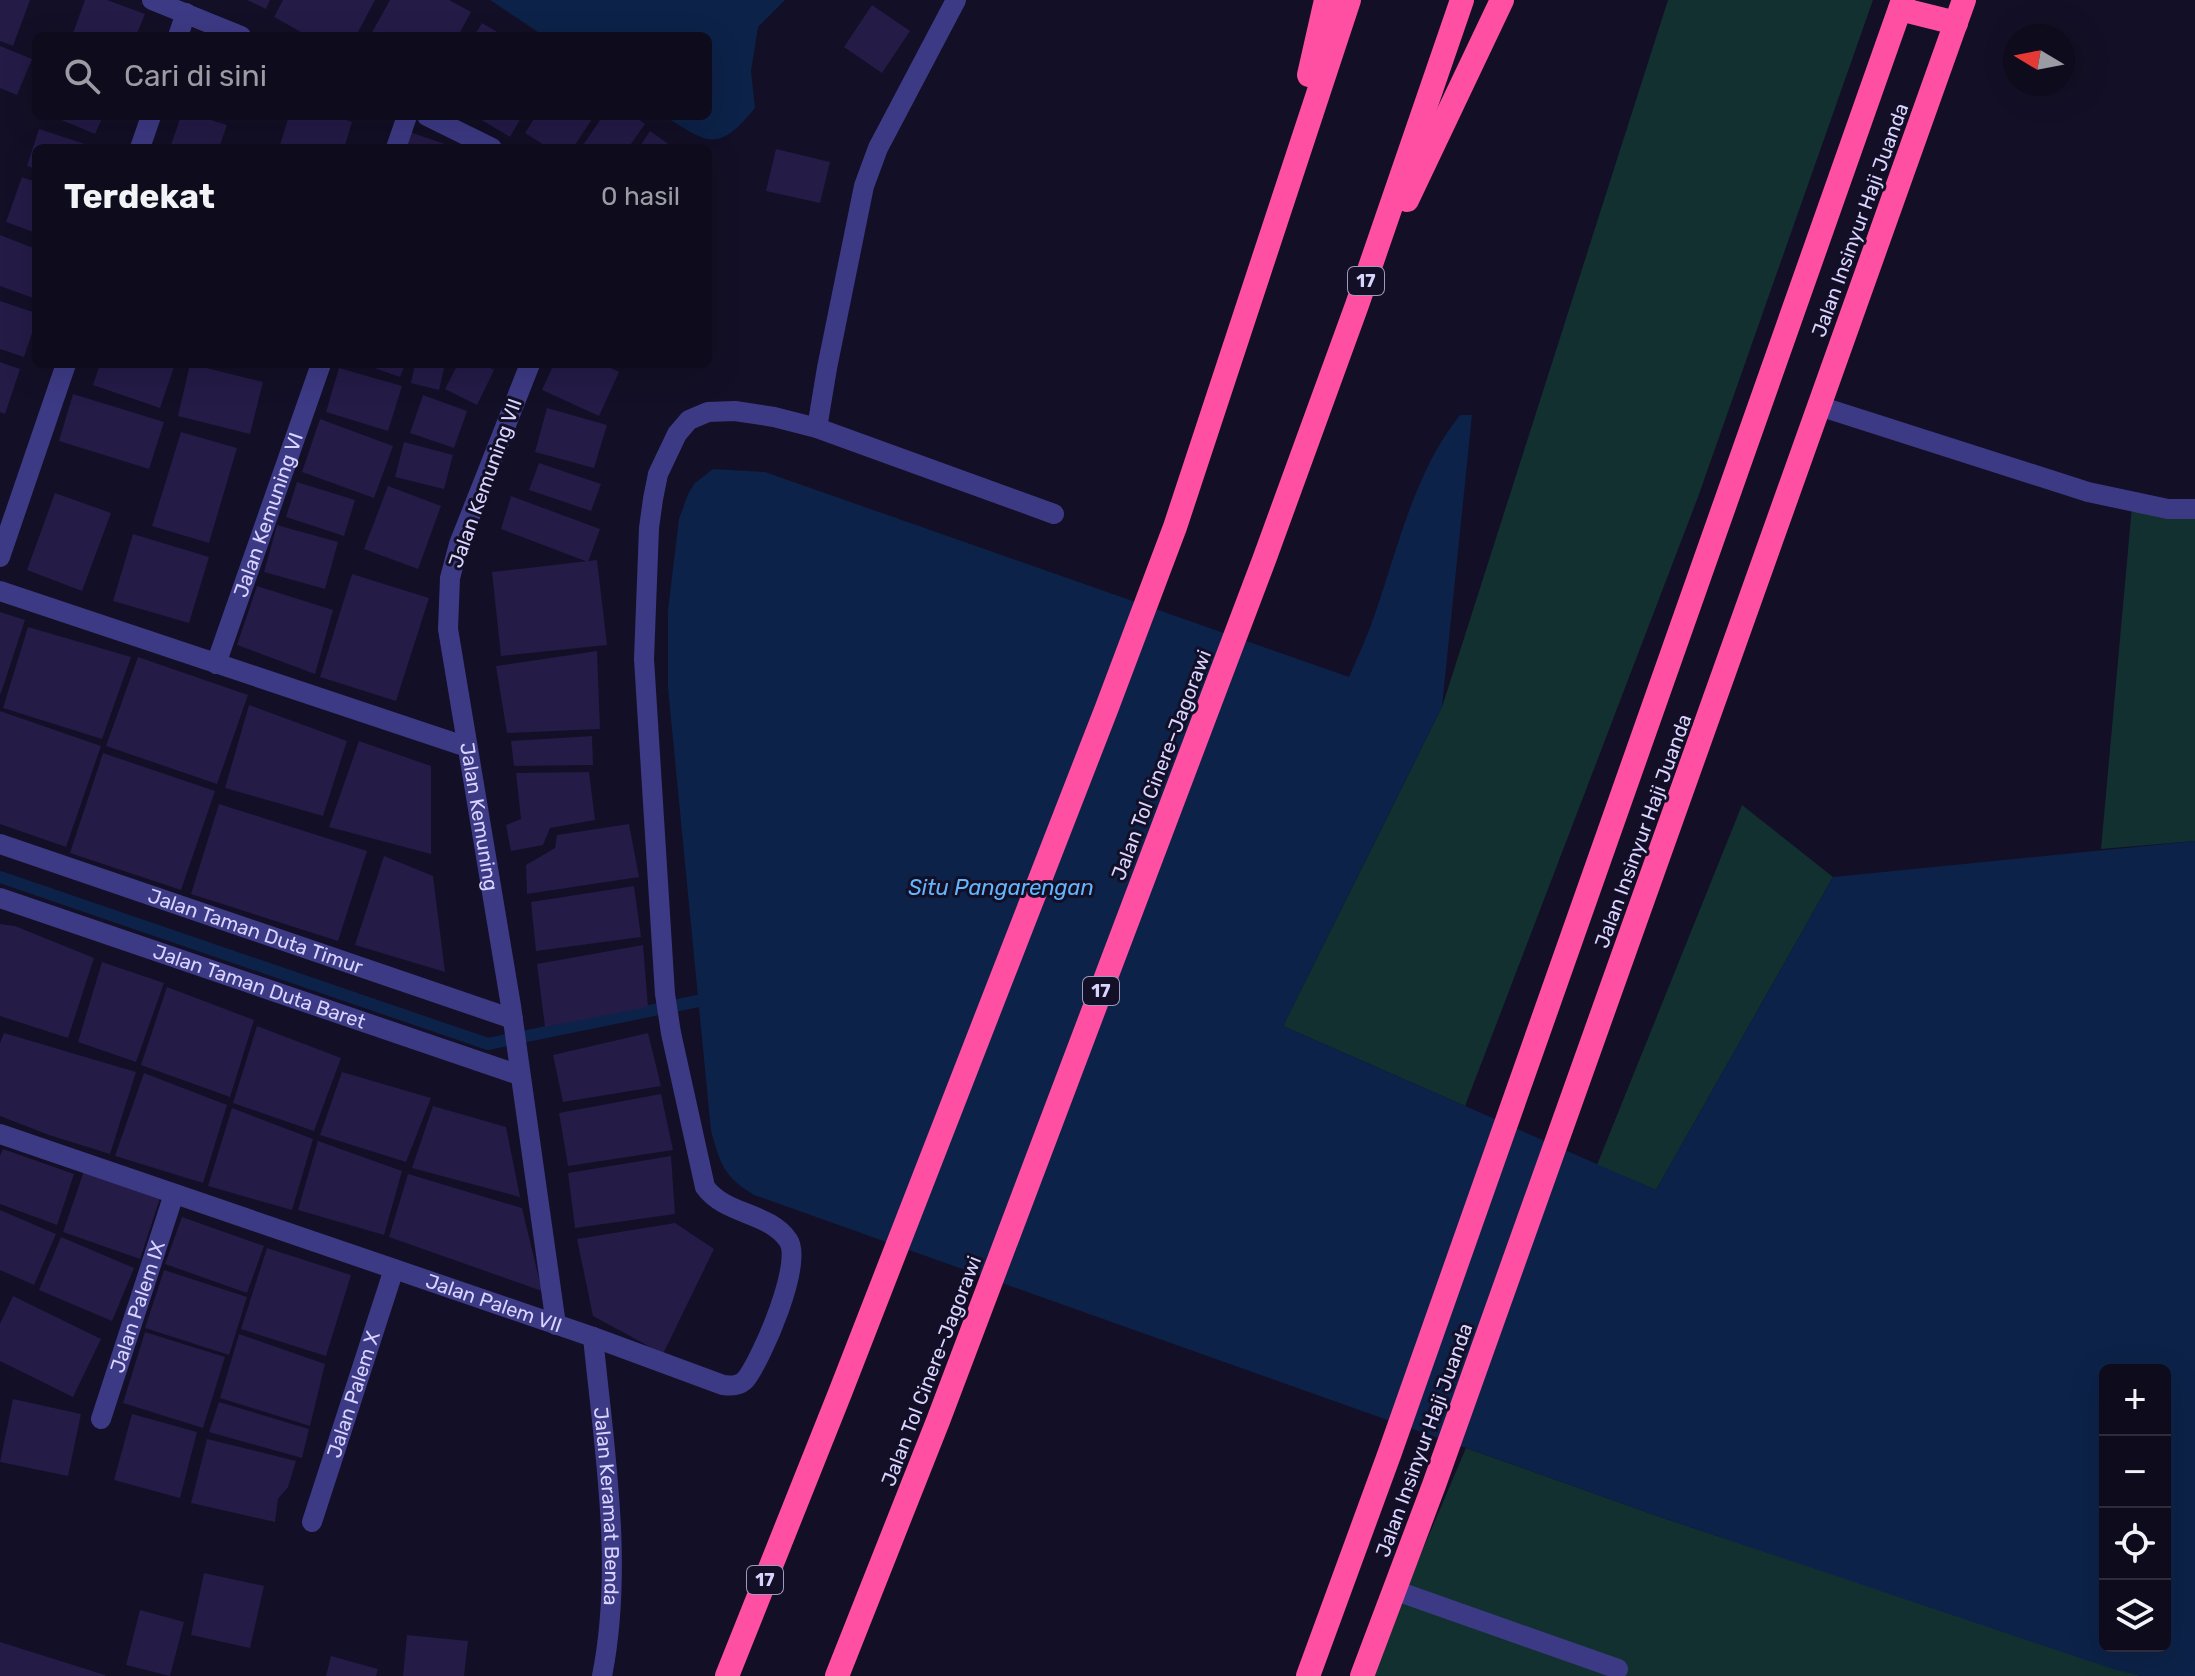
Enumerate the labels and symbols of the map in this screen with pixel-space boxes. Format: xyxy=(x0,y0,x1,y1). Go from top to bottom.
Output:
north arrow xyxy=(2003,24,2075,96)
street label: Jalan Insinyur Haji Juanda xyxy=(1806,100,1914,340)
road number: 17 xyxy=(1348,267,1384,295)
street label: Jalan Kemuning VII xyxy=(443,395,527,571)
street label: Jalan Kemuning VI xyxy=(228,429,308,601)
street label: Jalan Tol Cinere–Jagorawi xyxy=(1106,647,1216,883)
street label: Jalan Insinyur Haji Juanda xyxy=(1589,711,1697,951)
street label: Jalan Kemuning xyxy=(455,741,504,893)
water label: Situ Pangarengan xyxy=(908,874,1094,901)
street label: Jalan Taman Duta Timur xyxy=(145,883,367,979)
street label: Jalan Taman Duta Baret xyxy=(150,939,369,1034)
road number: 17 xyxy=(1083,977,1119,1005)
street label: Jalan Palem IX xyxy=(105,1237,170,1376)
street label: Jalan Tol Cinere–Jagorawi xyxy=(876,1253,986,1489)
street label: Jalan Palem VII xyxy=(423,1269,565,1338)
street label: Jalan Insinyur Haji Juanda xyxy=(1370,1320,1478,1560)
street label: Jalan Palem X xyxy=(322,1328,385,1461)
street label: Jalan Keramat Benda xyxy=(589,1406,624,1606)
road number: 17 xyxy=(747,1566,783,1594)

